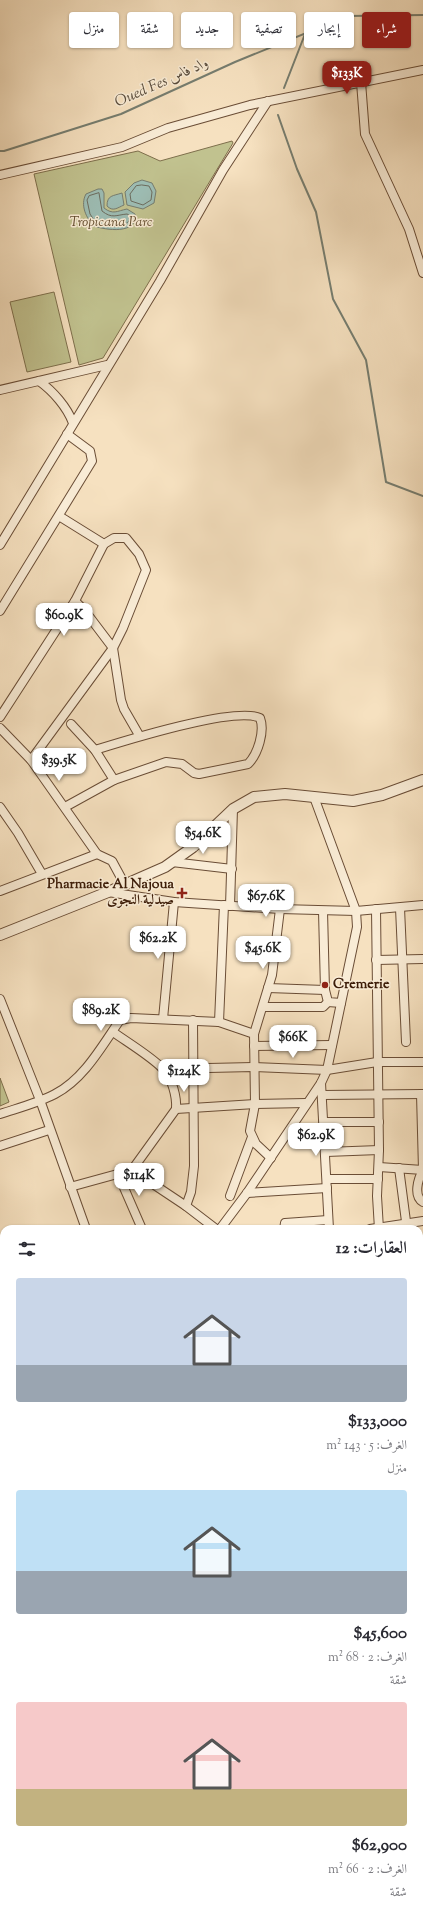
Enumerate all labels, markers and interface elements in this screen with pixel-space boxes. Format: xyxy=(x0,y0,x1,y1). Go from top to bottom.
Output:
chip: منزل xyxy=(69,12,119,48)
chip: شقة xyxy=(127,12,173,48)
chip: جديد xyxy=(181,12,233,48)
chip: تصفية xyxy=(241,12,296,48)
chip: إيجار xyxy=(304,12,354,48)
chip: شراء xyxy=(362,12,411,48)
water label: Oued Fes واد فاس xyxy=(112,53,212,113)
pin: $133K xyxy=(319,61,375,95)
text: $133K xyxy=(331,65,363,83)
park label: Tropicana Parc xyxy=(69,213,153,233)
pin: $60.9K xyxy=(31,603,97,637)
text: $60.9K xyxy=(45,607,83,625)
pin: $39.5K xyxy=(26,748,92,782)
text: $39.5K xyxy=(41,752,77,770)
pin: $54.6K xyxy=(170,821,236,855)
text: $54.6K xyxy=(185,825,221,843)
place label: Pharmacie Al Najoua صيدلية النجوى xyxy=(47,875,175,911)
pin: $67.6K xyxy=(233,884,299,918)
marker: Pharmacie Al Najoua صيدلية النجوى xyxy=(177,888,187,898)
text: $67.6K xyxy=(247,888,285,906)
pin: $62.2K xyxy=(125,926,191,960)
text: $62.2K xyxy=(139,930,177,948)
pin: $45.6K xyxy=(230,936,296,970)
text: $45.6K xyxy=(245,940,281,958)
place label: Cremerie xyxy=(333,975,390,995)
marker: Cremerie xyxy=(320,980,330,990)
pin: $89.2K xyxy=(68,998,134,1032)
text: $89.2K xyxy=(82,1002,120,1020)
pin: $66K xyxy=(269,1025,317,1059)
text: $66K xyxy=(278,1029,308,1047)
pin: $124K xyxy=(156,1059,212,1093)
text: $124K xyxy=(167,1063,201,1081)
pin: $62.9K xyxy=(283,1123,349,1157)
text: $62.9K xyxy=(297,1127,335,1145)
pin: $114K xyxy=(111,1163,167,1197)
text: $114K xyxy=(123,1167,155,1185)
text: العقارات: 12 xyxy=(336,1237,407,1261)
icon: filters xyxy=(16,1238,38,1260)
icon: home xyxy=(176,1304,248,1376)
text: $133,000 xyxy=(348,1410,407,1434)
text: الغرف: 5 · 143 m² xyxy=(326,1437,407,1455)
text: منزل xyxy=(387,1460,407,1478)
icon: home xyxy=(176,1516,248,1588)
text: $45,600 xyxy=(353,1622,407,1646)
text: الغرف: 2 · 68 m² xyxy=(328,1649,407,1667)
text: شقة xyxy=(390,1672,407,1690)
icon: home xyxy=(176,1728,248,1800)
text: $62,900 xyxy=(352,1834,407,1858)
text: الغرف: 2 · 66 m² xyxy=(328,1861,407,1879)
text: شقة xyxy=(390,1884,407,1902)

